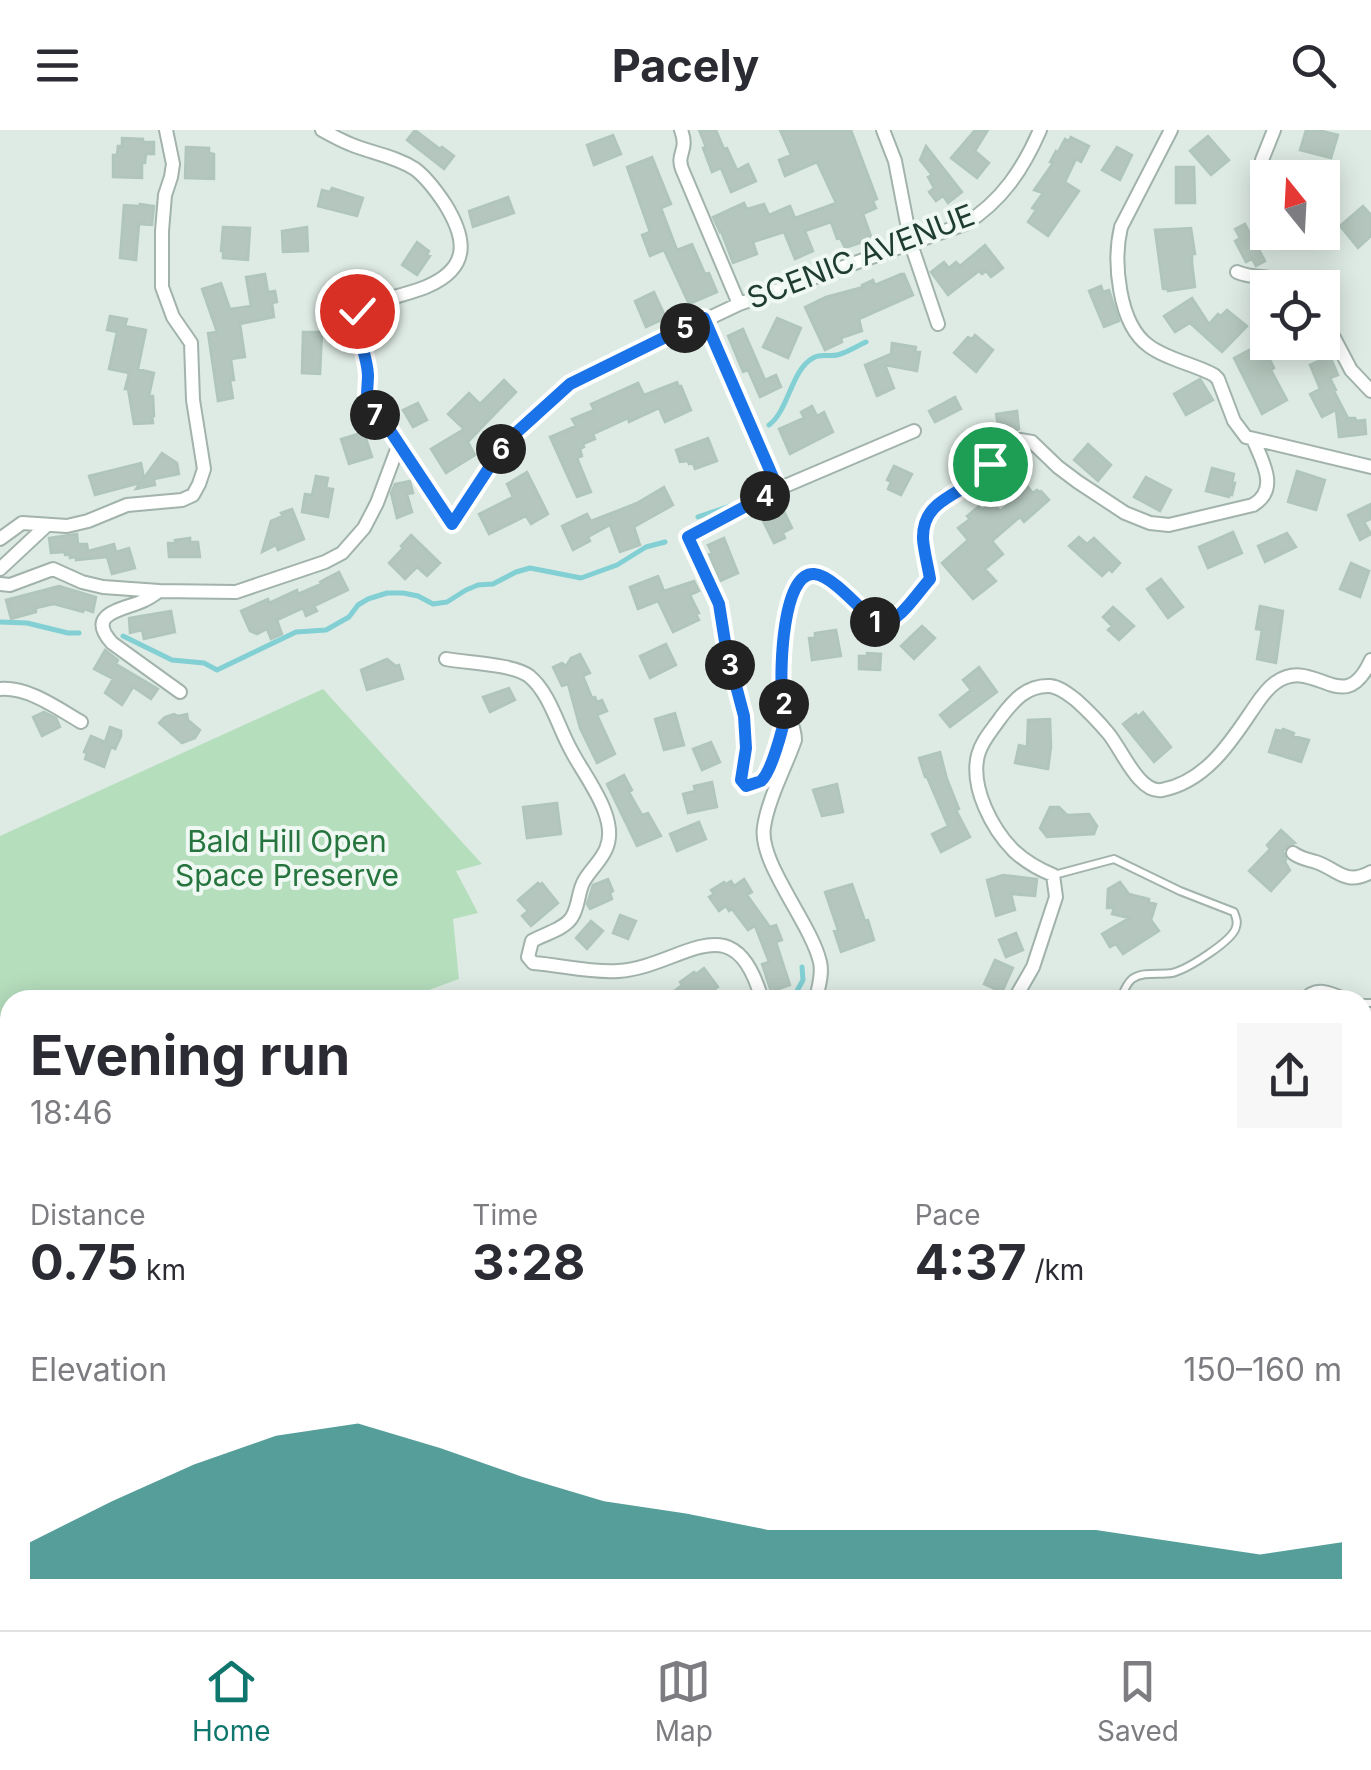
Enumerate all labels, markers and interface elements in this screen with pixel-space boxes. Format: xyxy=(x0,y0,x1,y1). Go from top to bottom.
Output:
icon: menu xyxy=(30,38,85,93)
text: Pacely xyxy=(612,38,759,93)
icon: search xyxy=(1286,38,1341,93)
north arrow xyxy=(1250,160,1340,250)
map controls xyxy=(1250,160,1340,360)
street label: SCENIC AVENUE xyxy=(742,196,979,316)
pin xyxy=(315,269,400,354)
button: locate xyxy=(1250,270,1340,360)
icon: check xyxy=(330,284,385,339)
pin: 5 xyxy=(660,303,710,353)
text: 5 xyxy=(676,311,694,345)
pin: 7 xyxy=(350,390,400,440)
text: 7 xyxy=(367,398,383,432)
pin xyxy=(948,422,1033,507)
pin: 6 xyxy=(476,424,526,474)
text: 6 xyxy=(492,432,510,466)
icon: arrive xyxy=(963,437,1018,492)
pin: 4 xyxy=(740,471,790,521)
text: 4 xyxy=(756,479,774,513)
pin: 1 xyxy=(850,597,900,647)
text: 1 xyxy=(869,605,881,639)
pin: 3 xyxy=(705,640,755,690)
text: 3 xyxy=(721,648,739,682)
pin: 2 xyxy=(759,679,809,729)
text: 2 xyxy=(775,687,793,721)
park label: Bald Hill Open Space Preserve xyxy=(175,823,399,893)
text: Evening run xyxy=(30,1022,350,1088)
button: share xyxy=(1237,1023,1342,1128)
text: 18:46 xyxy=(30,1093,113,1132)
text: Distance xyxy=(30,1198,146,1232)
text: Time xyxy=(472,1198,538,1232)
text: Pace xyxy=(915,1198,981,1232)
text: 0.75 xyxy=(30,1232,138,1292)
text: 3:28 xyxy=(472,1232,585,1292)
text: 4:37 xyxy=(915,1232,1027,1292)
text: km xyxy=(138,1253,186,1287)
text: /km xyxy=(1027,1253,1084,1287)
text: Elevation xyxy=(30,1350,167,1389)
text: 150–160 m xyxy=(1183,1350,1342,1389)
tab: Home xyxy=(192,1654,271,1748)
tab: Map xyxy=(655,1654,713,1748)
tab: Saved xyxy=(1097,1654,1179,1748)

